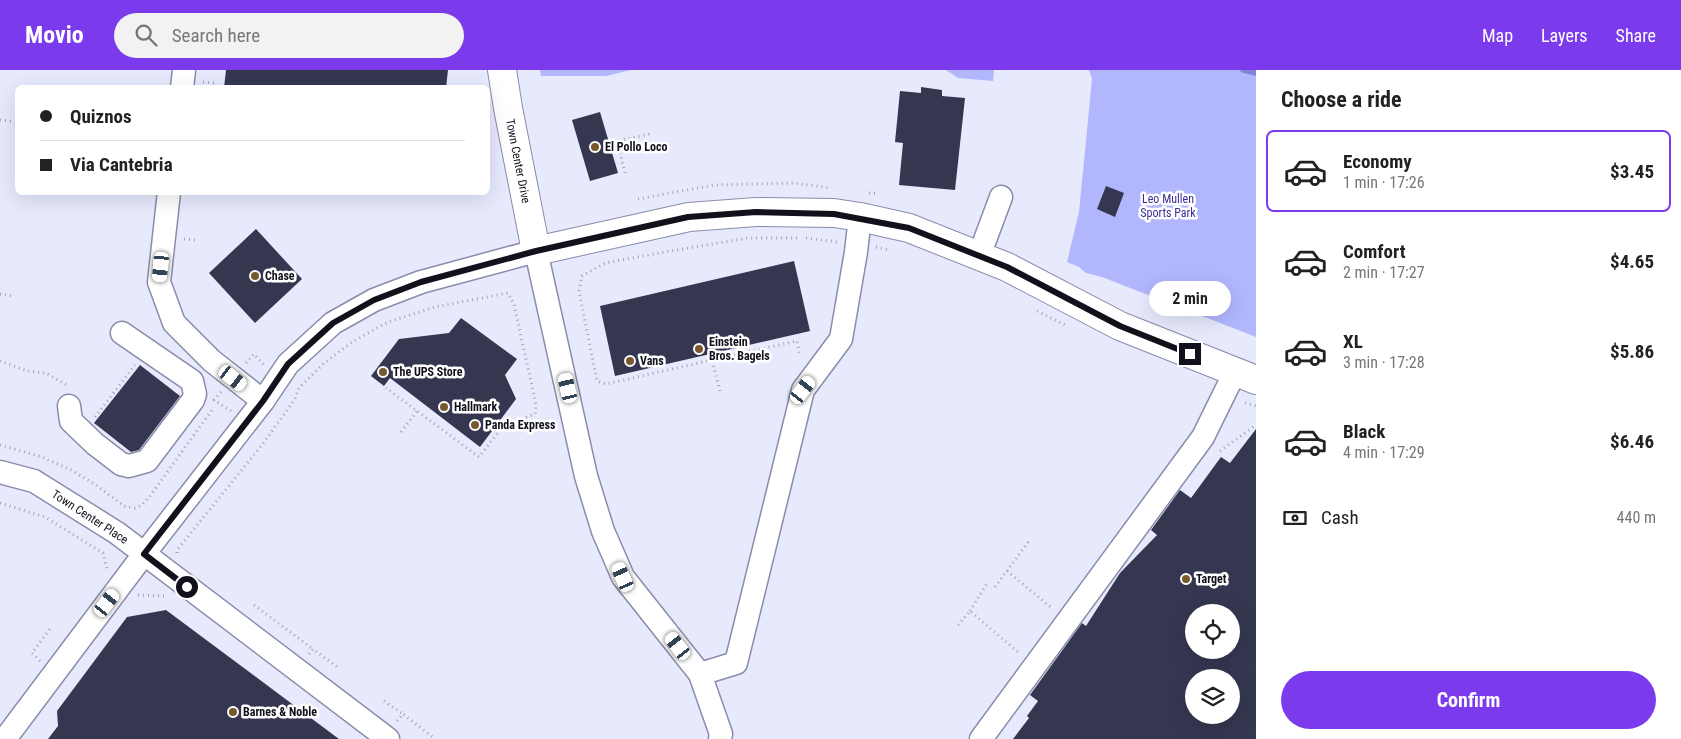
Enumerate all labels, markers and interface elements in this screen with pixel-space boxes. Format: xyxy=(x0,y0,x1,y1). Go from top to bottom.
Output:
search box xyxy=(114,13,464,58)
text: Movio xyxy=(25,21,84,49)
icon: search xyxy=(132,21,160,49)
text: Search here xyxy=(172,24,260,47)
text: Map xyxy=(1482,25,1513,46)
text: Layers xyxy=(1541,25,1588,46)
text: Share xyxy=(1616,25,1656,46)
text: Choose a ride xyxy=(1281,87,1402,112)
text: Quiznos xyxy=(70,105,132,128)
street label: Town Center Drive xyxy=(503,118,533,205)
place label: El Pollo Loco xyxy=(605,140,667,154)
marker: El Pollo Loco xyxy=(589,141,601,153)
icon: car xyxy=(1283,149,1328,194)
text: Economy xyxy=(1343,150,1412,173)
text: Via Cantebria xyxy=(70,153,173,176)
text: $3.45 xyxy=(1610,160,1654,183)
text: 1 min · 17:26 xyxy=(1343,173,1425,192)
park label: Leo Mullen Sports Park xyxy=(1140,192,1196,220)
icon: car xyxy=(1283,239,1328,284)
text: Comfort xyxy=(1343,240,1406,263)
text: $4.65 xyxy=(1610,250,1654,273)
car xyxy=(151,251,170,283)
text: 2 min · 17:27 xyxy=(1343,263,1425,282)
place label: Chase xyxy=(265,269,295,283)
marker: Chase xyxy=(249,270,261,282)
callout: 2 min xyxy=(1149,282,1231,316)
text: 2 min xyxy=(1172,289,1208,308)
icon: car xyxy=(1283,329,1328,374)
text: XL xyxy=(1343,330,1363,353)
place label: Einstein Bros. Bagels xyxy=(709,335,770,363)
text: $5.86 xyxy=(1610,340,1654,363)
marker: Einstein Bros. Bagels xyxy=(693,343,705,355)
route end xyxy=(1179,343,1201,365)
text: 3 min · 17:28 xyxy=(1343,353,1425,372)
place label: Vans xyxy=(640,354,664,368)
marker: Vans xyxy=(624,355,636,367)
car xyxy=(216,363,249,393)
place label: The UPS Store xyxy=(393,365,463,379)
marker: The UPS Store xyxy=(377,366,389,378)
car xyxy=(557,372,578,404)
car xyxy=(787,374,818,406)
place label: Hallmark xyxy=(454,400,498,414)
marker: Hallmark xyxy=(438,401,450,413)
place label: Panda Express xyxy=(485,418,556,432)
marker: Panda Express xyxy=(469,419,481,431)
icon: car xyxy=(1283,419,1328,464)
text: Black xyxy=(1343,420,1385,443)
text: $6.46 xyxy=(1610,430,1654,453)
text: 4 min · 17:29 xyxy=(1343,443,1425,462)
street label: Town Center Place xyxy=(49,487,131,547)
icon: cash xyxy=(1281,504,1309,532)
text: Cash xyxy=(1321,506,1359,529)
text: 440 m xyxy=(1617,508,1656,527)
car xyxy=(610,560,635,594)
place label: Target xyxy=(1196,572,1227,586)
marker: Target xyxy=(1180,573,1192,585)
route start xyxy=(176,576,198,598)
car xyxy=(91,587,122,619)
map controls xyxy=(1185,604,1240,724)
button: locate xyxy=(1185,604,1240,659)
car xyxy=(662,630,693,662)
button: layers xyxy=(1185,669,1240,724)
button: Confirm xyxy=(1281,671,1656,729)
place label: Barnes & Noble xyxy=(243,705,317,719)
marker: Barnes & Noble xyxy=(227,706,239,718)

